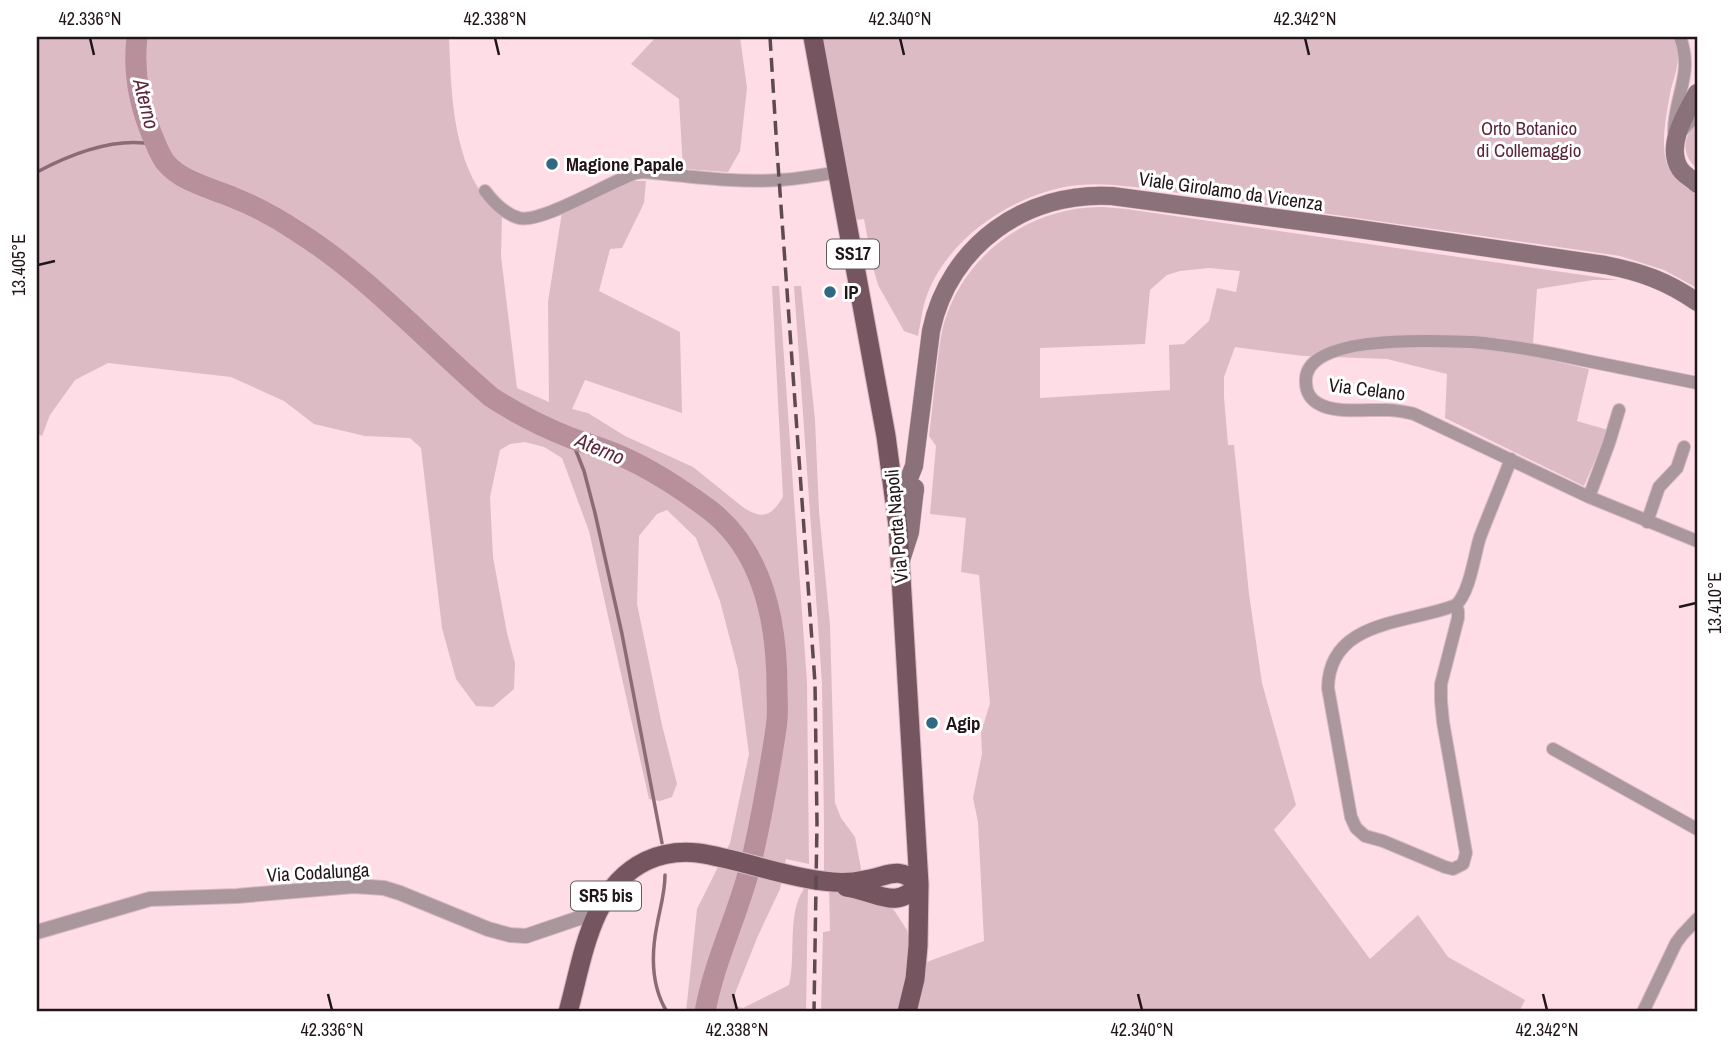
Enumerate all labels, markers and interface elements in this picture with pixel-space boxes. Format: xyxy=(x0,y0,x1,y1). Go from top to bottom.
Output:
text: 42.336°N xyxy=(59,6,122,31)
text: 42.338°N xyxy=(464,6,527,31)
text: 42.340°N xyxy=(869,6,932,31)
text: 42.342°N xyxy=(1274,6,1337,31)
water label: Aterno xyxy=(126,75,167,132)
park label: Orto Botanico di Collemaggio xyxy=(1477,115,1581,163)
place label: Magione Papale xyxy=(566,151,684,177)
marker: Magione Papale xyxy=(544,156,560,172)
street label: Viale Girolamo da Vicenza xyxy=(1137,165,1325,217)
text: 13.405°E xyxy=(6,234,31,296)
road number: SS17 xyxy=(827,240,879,268)
place label: IP xyxy=(844,279,859,305)
marker: IP xyxy=(822,284,838,300)
street label: Via Celano xyxy=(1327,371,1407,407)
water label: Aterno xyxy=(570,425,629,472)
street label: Via Porta Napoli xyxy=(878,468,914,584)
text: 13.410°E xyxy=(1702,572,1727,634)
place label: Agip xyxy=(946,710,981,736)
marker: Agip xyxy=(924,715,940,731)
street label: Via Codalunga xyxy=(266,856,370,888)
road number: SR5 bis xyxy=(571,882,641,911)
text: 42.336°N xyxy=(301,1017,364,1042)
text: 42.338°N xyxy=(706,1017,769,1042)
text: 42.340°N xyxy=(1111,1017,1174,1042)
text: 42.342°N xyxy=(1516,1017,1579,1042)

